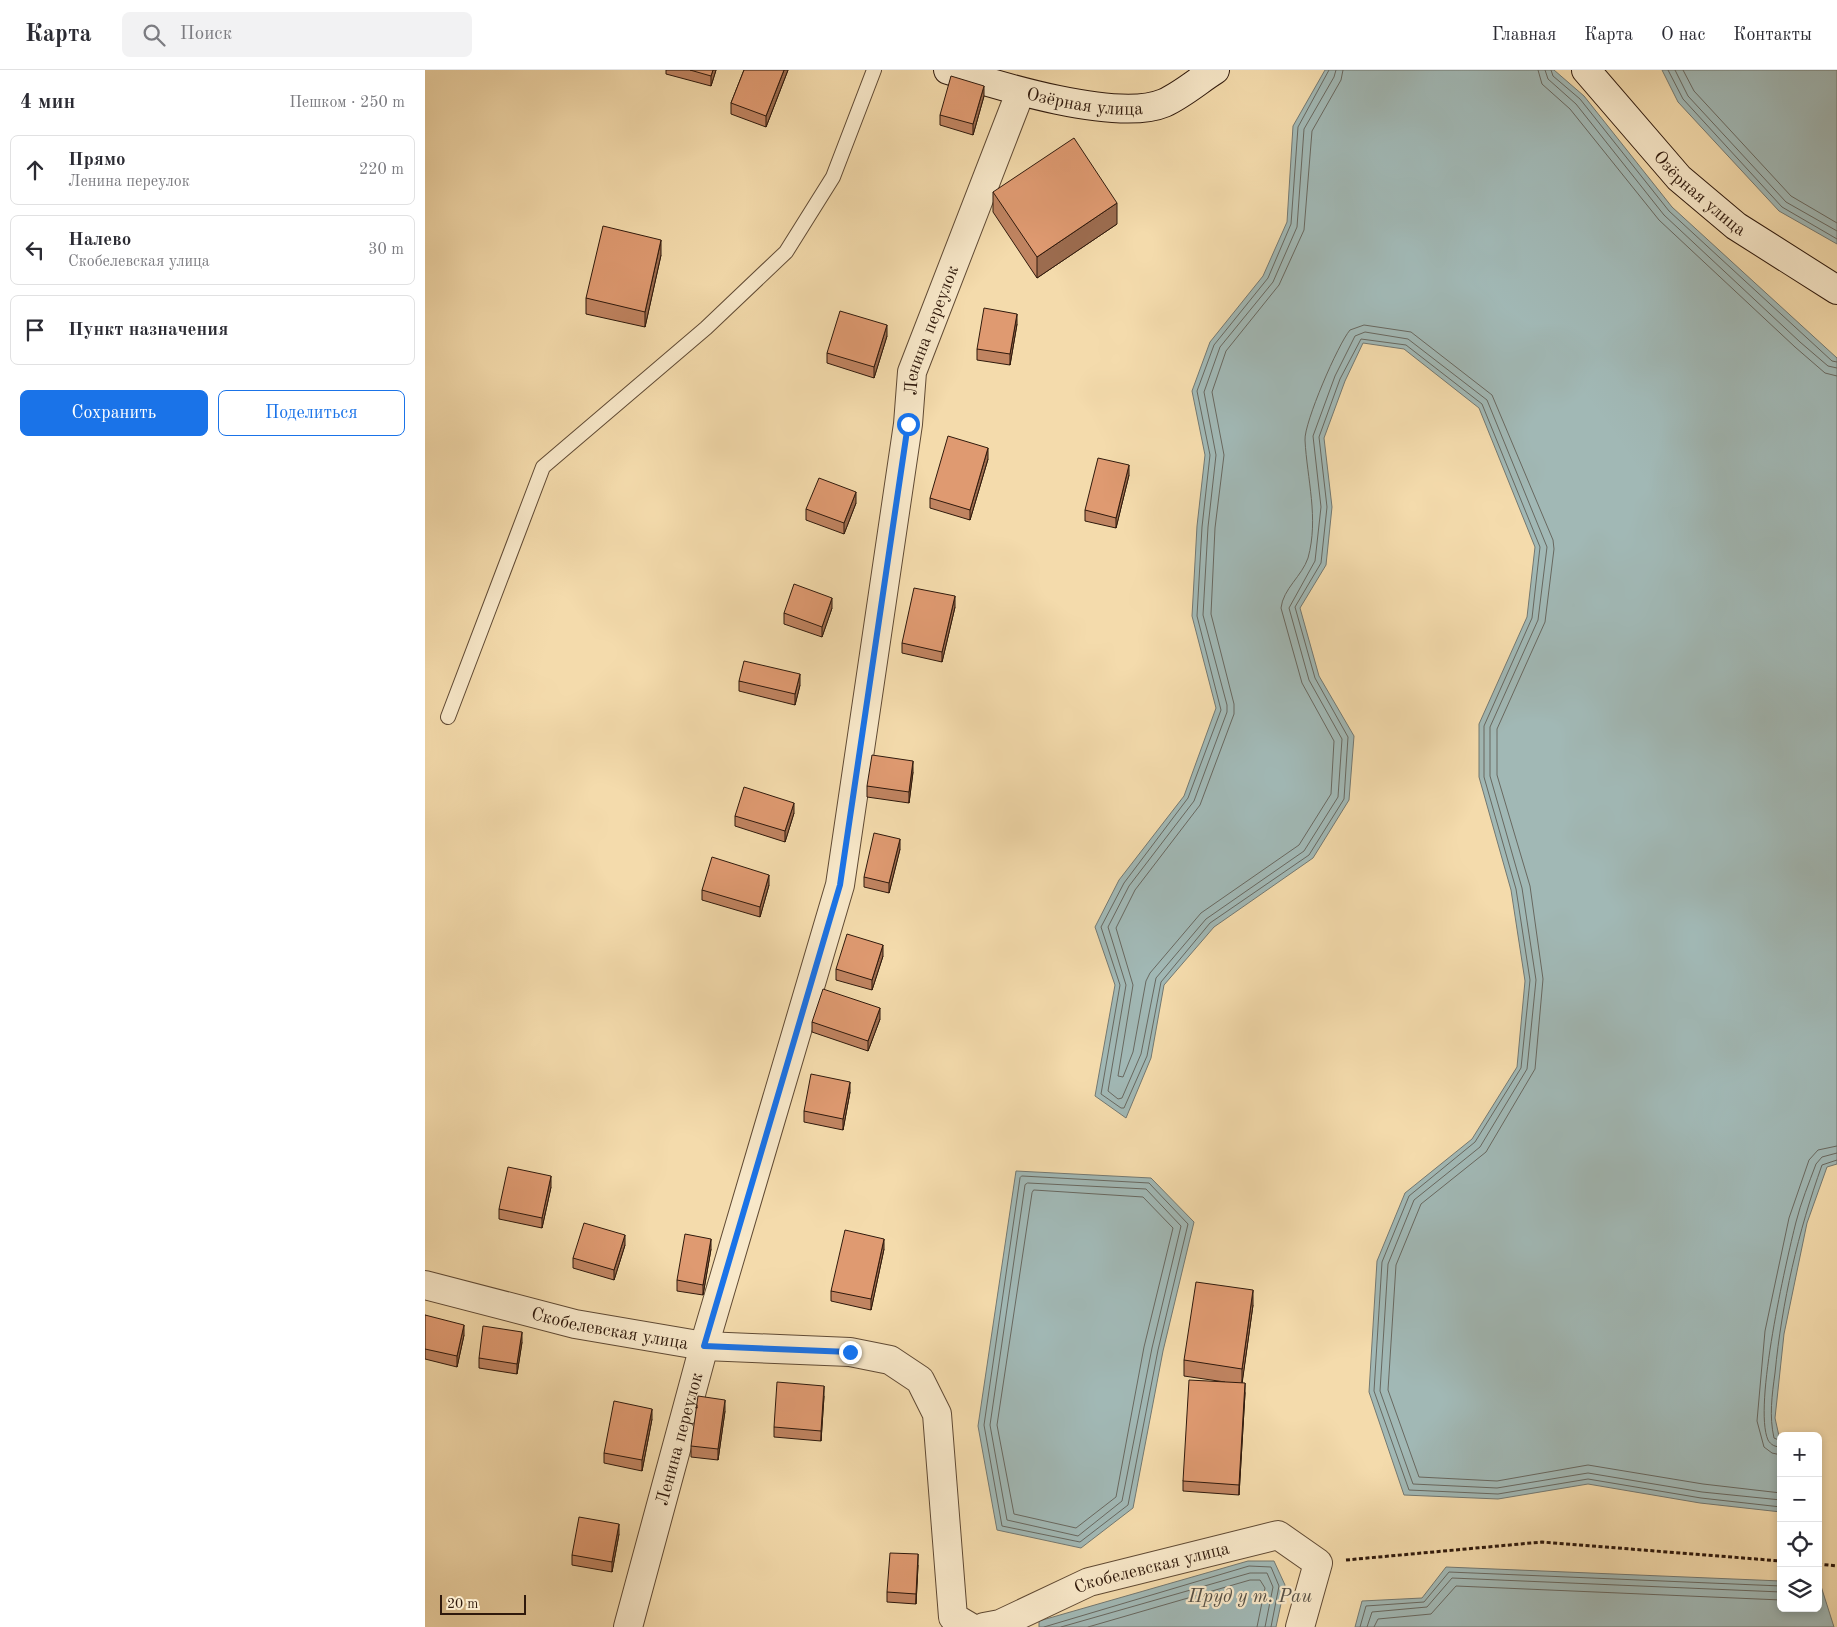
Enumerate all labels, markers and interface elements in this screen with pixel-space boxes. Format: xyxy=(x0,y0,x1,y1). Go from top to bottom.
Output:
search box xyxy=(122,12,472,57)
icon: search xyxy=(140,21,168,49)
text: Карта xyxy=(25,23,92,47)
text: Поиск xyxy=(180,25,232,44)
text: Главная xyxy=(1492,26,1556,44)
text: Карта xyxy=(1584,26,1633,44)
text: О нас xyxy=(1661,26,1705,44)
text: Контакты xyxy=(1733,26,1812,44)
street label: Озёрная улица xyxy=(1025,85,1144,119)
text: 4 мин xyxy=(20,92,75,113)
text: Пешком · 250 m xyxy=(289,95,405,111)
street label: Озёрная улица xyxy=(1650,148,1748,240)
text: Прямо xyxy=(68,151,126,170)
icon: ahead xyxy=(21,156,49,184)
text: 220 m xyxy=(359,162,404,178)
text: Ленина переулок xyxy=(68,174,190,190)
text: Налево xyxy=(68,231,131,250)
icon: left xyxy=(21,236,49,264)
text: 30 m xyxy=(368,242,404,258)
text: Скобелевская улица xyxy=(68,254,210,270)
street label: Ленина переулок xyxy=(902,263,962,396)
icon: arrive xyxy=(21,316,49,344)
text: Пункт назначения xyxy=(68,321,228,340)
button: Сохранить xyxy=(20,390,208,436)
button: Поделиться xyxy=(218,390,405,436)
route start xyxy=(897,413,920,436)
street label: Скобелевская улица xyxy=(529,1305,690,1353)
route end xyxy=(839,1341,862,1364)
street label: Ленина переулок xyxy=(653,1371,706,1508)
map controls xyxy=(1777,1432,1822,1612)
button: + xyxy=(1777,1432,1822,1477)
button: − xyxy=(1777,1477,1822,1522)
button: locate xyxy=(1777,1522,1822,1567)
street label: Скобелевская улица xyxy=(1072,1539,1231,1598)
button: layers xyxy=(1777,1567,1822,1612)
water label: Пруд у т. Раи xyxy=(1187,1588,1312,1607)
scale bar xyxy=(440,1592,526,1615)
text: 20 m xyxy=(447,1597,478,1611)

